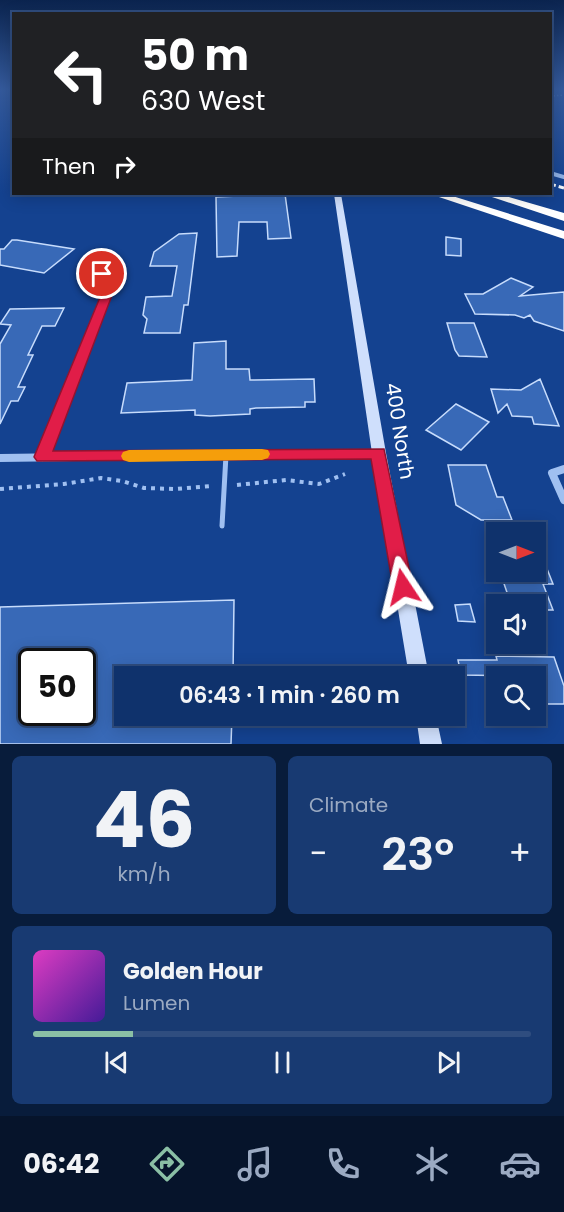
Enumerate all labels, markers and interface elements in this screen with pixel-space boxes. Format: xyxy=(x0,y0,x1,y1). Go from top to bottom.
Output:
text: 50 m xyxy=(141,26,249,85)
icon: left xyxy=(42,36,120,114)
text: 630 West xyxy=(141,82,265,119)
icon: right xyxy=(108,150,141,183)
text: Then xyxy=(42,151,96,182)
pin xyxy=(76,248,127,299)
icon: arrive xyxy=(85,257,118,290)
street label: 400 North xyxy=(379,381,421,481)
north arrow xyxy=(486,522,546,582)
map controls xyxy=(486,522,546,726)
position arrow xyxy=(371,555,435,619)
button: sound xyxy=(486,594,546,654)
speed limit sign: 50 xyxy=(18,648,96,726)
button: search xyxy=(486,666,546,726)
text: 06:43 · 1 min · 260 m xyxy=(179,680,400,711)
text: 46 xyxy=(93,765,195,874)
text: Climate xyxy=(309,791,388,819)
text: 23° xyxy=(381,823,454,886)
text: − xyxy=(309,830,327,877)
text: + xyxy=(508,830,531,877)
text: km/h xyxy=(117,860,171,888)
text: Golden Hour xyxy=(123,956,263,987)
text: Lumen xyxy=(123,989,190,1017)
icon: previous xyxy=(100,1046,133,1079)
icon: pause xyxy=(266,1046,299,1079)
icon: next xyxy=(432,1046,465,1079)
icon: directions xyxy=(146,1143,188,1185)
icon: music xyxy=(234,1143,276,1185)
icon: phone xyxy=(322,1143,364,1185)
icon: climate xyxy=(411,1143,453,1185)
icon: car xyxy=(499,1143,541,1185)
text: 06:42 xyxy=(23,1145,99,1182)

